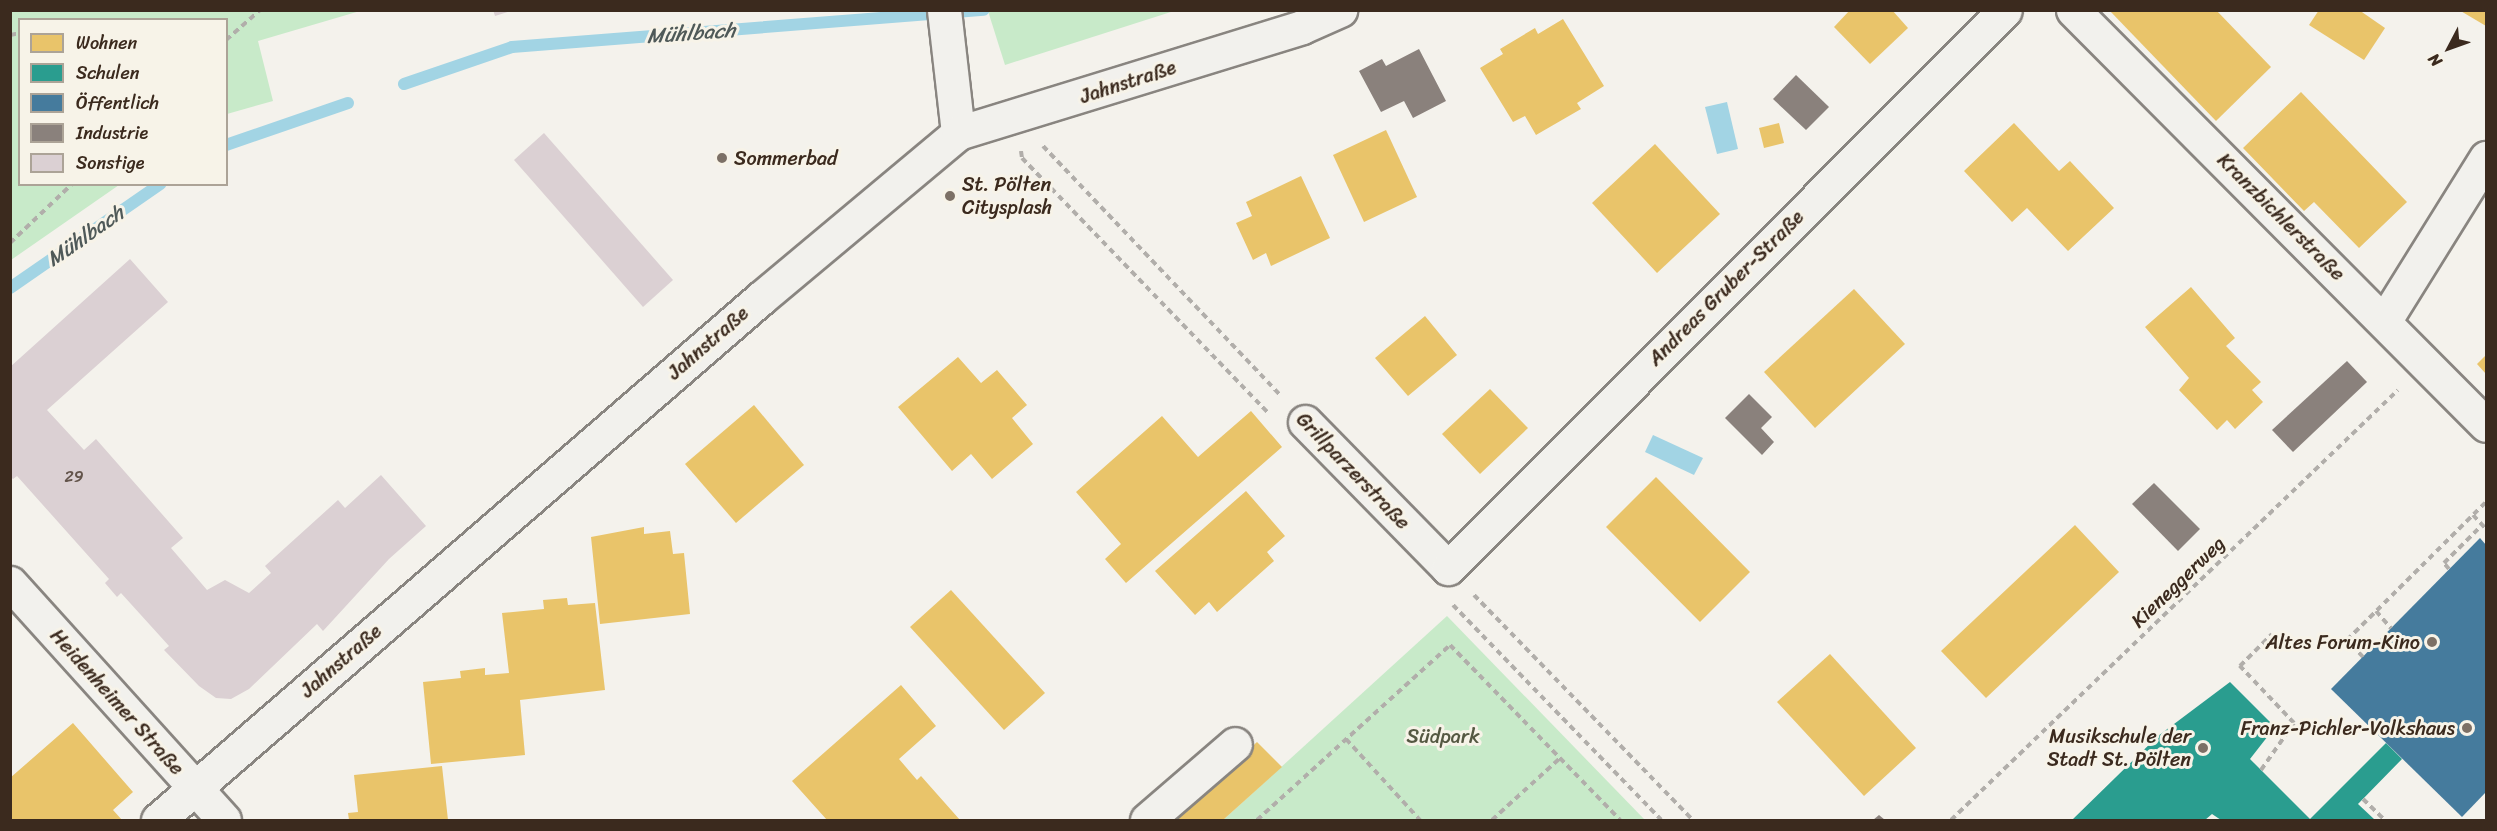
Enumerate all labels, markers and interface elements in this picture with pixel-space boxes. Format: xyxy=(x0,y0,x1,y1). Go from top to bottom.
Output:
water label: Mühlbach xyxy=(646,17,736,49)
legend xyxy=(18,18,228,186)
north arrow xyxy=(2419,18,2479,78)
text: Wohnen xyxy=(76,27,137,59)
text: N xyxy=(2420,46,2450,74)
street label: Jahnstraße xyxy=(1077,55,1179,109)
text: Schulen xyxy=(76,57,139,89)
text: Öffentlich xyxy=(76,87,159,119)
text: Industrie xyxy=(76,117,148,149)
place label: Sommerbad xyxy=(734,146,837,170)
text: Sonstige xyxy=(76,147,144,179)
street label: Kranzbichlerstraße xyxy=(2212,148,2350,286)
marker: Sommerbad xyxy=(715,151,729,165)
place label: St. Pölten Citysplash xyxy=(962,172,1052,219)
marker: St. Pölten Citysplash xyxy=(943,189,957,203)
water label: Mühlbach xyxy=(41,200,129,272)
street label: Andreas Gruber-Straße xyxy=(1643,205,1809,371)
street label: Jahnstraße xyxy=(663,301,753,385)
street label: Grillparzerstraße xyxy=(1291,408,1415,534)
house number: 29 xyxy=(64,467,84,487)
street label: Kieneggerweg xyxy=(2126,531,2230,633)
street label: Jahnstraße xyxy=(296,619,386,703)
street label: Heidenheimer Straße xyxy=(45,624,189,780)
place label: Altes Forum-Kino xyxy=(2265,630,2420,654)
marker: Altes Forum-Kino xyxy=(2425,635,2439,649)
place label: Franz-Pichler-Volkshaus xyxy=(2240,716,2455,740)
marker: Franz-Pichler-Volkshaus xyxy=(2460,721,2474,735)
park label: Südpark xyxy=(1406,724,1480,748)
place label: Musikschule der Stadt St. Pölten xyxy=(2045,724,2191,771)
marker: Musikschule der Stadt St. Pölten xyxy=(2196,741,2210,755)

